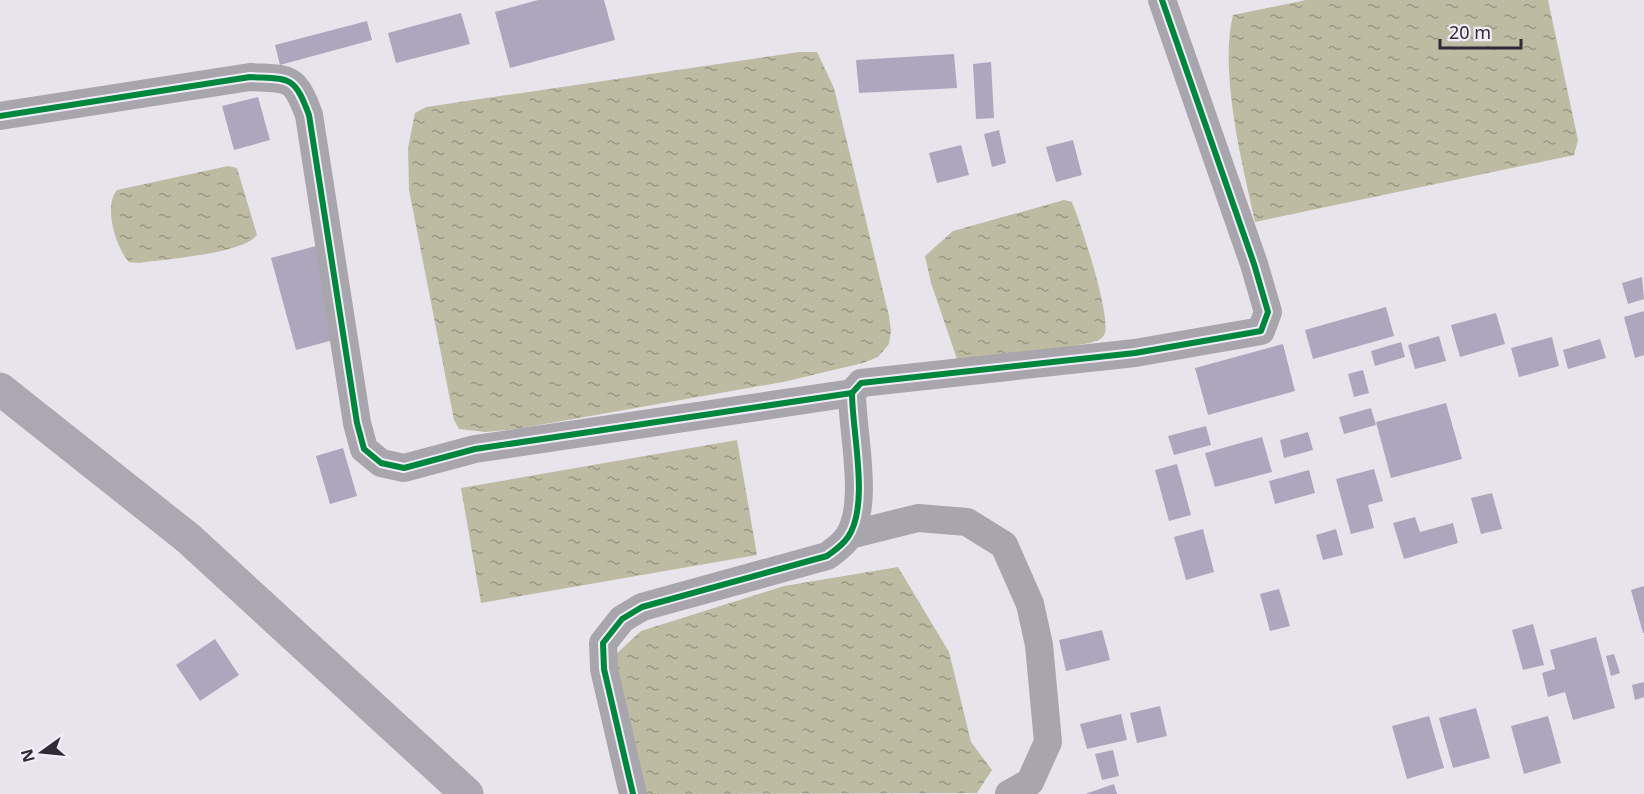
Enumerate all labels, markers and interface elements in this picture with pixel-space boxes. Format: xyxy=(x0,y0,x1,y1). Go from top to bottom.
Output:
scale bar xyxy=(1440,12,1521,50)
text: 20 m xyxy=(1449,20,1491,44)
north arrow xyxy=(12,722,72,782)
text: N xyxy=(15,747,40,765)

